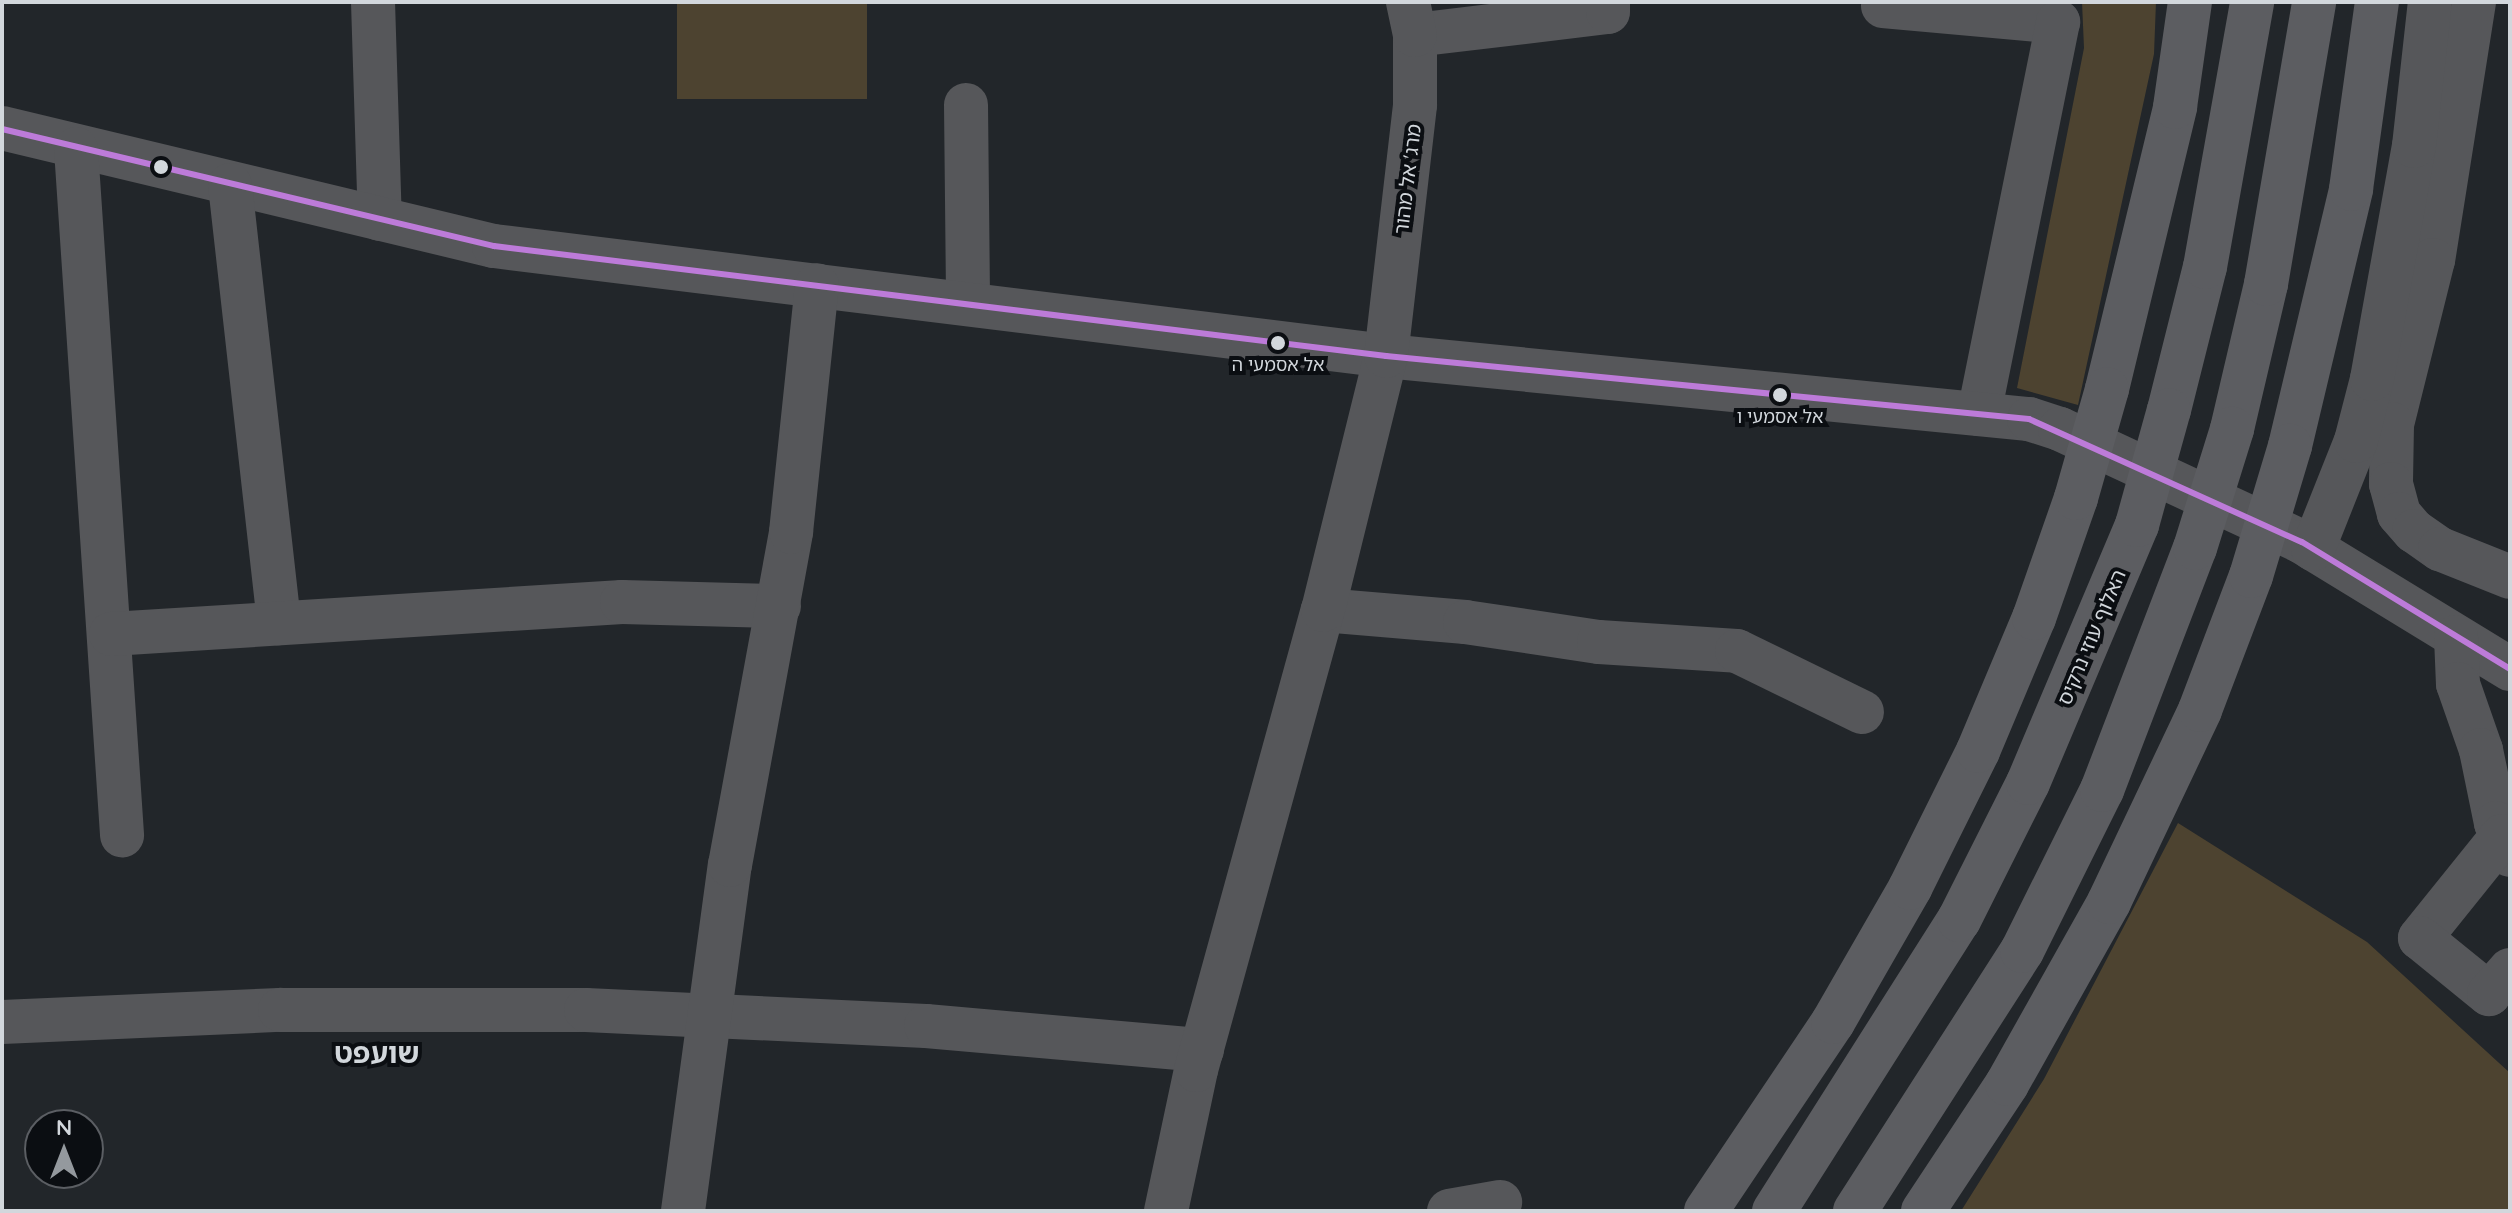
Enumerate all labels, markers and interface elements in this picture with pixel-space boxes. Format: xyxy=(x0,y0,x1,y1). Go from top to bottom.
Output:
street label: מרג' אל מהור xyxy=(1388,123,1426,235)
unlabelled marker xyxy=(153,159,169,175)
marker: אל אסמעי ה xyxy=(1270,335,1286,351)
place label: אל אסמעי ה xyxy=(1232,354,1324,376)
marker: אל אסמעי ו xyxy=(1772,387,1788,403)
place label: אל אסמעי ו xyxy=(1737,406,1823,428)
street label: האלוף עוזי נרקיס xyxy=(2052,566,2130,708)
district label: שועפט xyxy=(334,1036,420,1070)
north arrow xyxy=(24,1109,104,1189)
text: N xyxy=(56,1113,72,1141)

